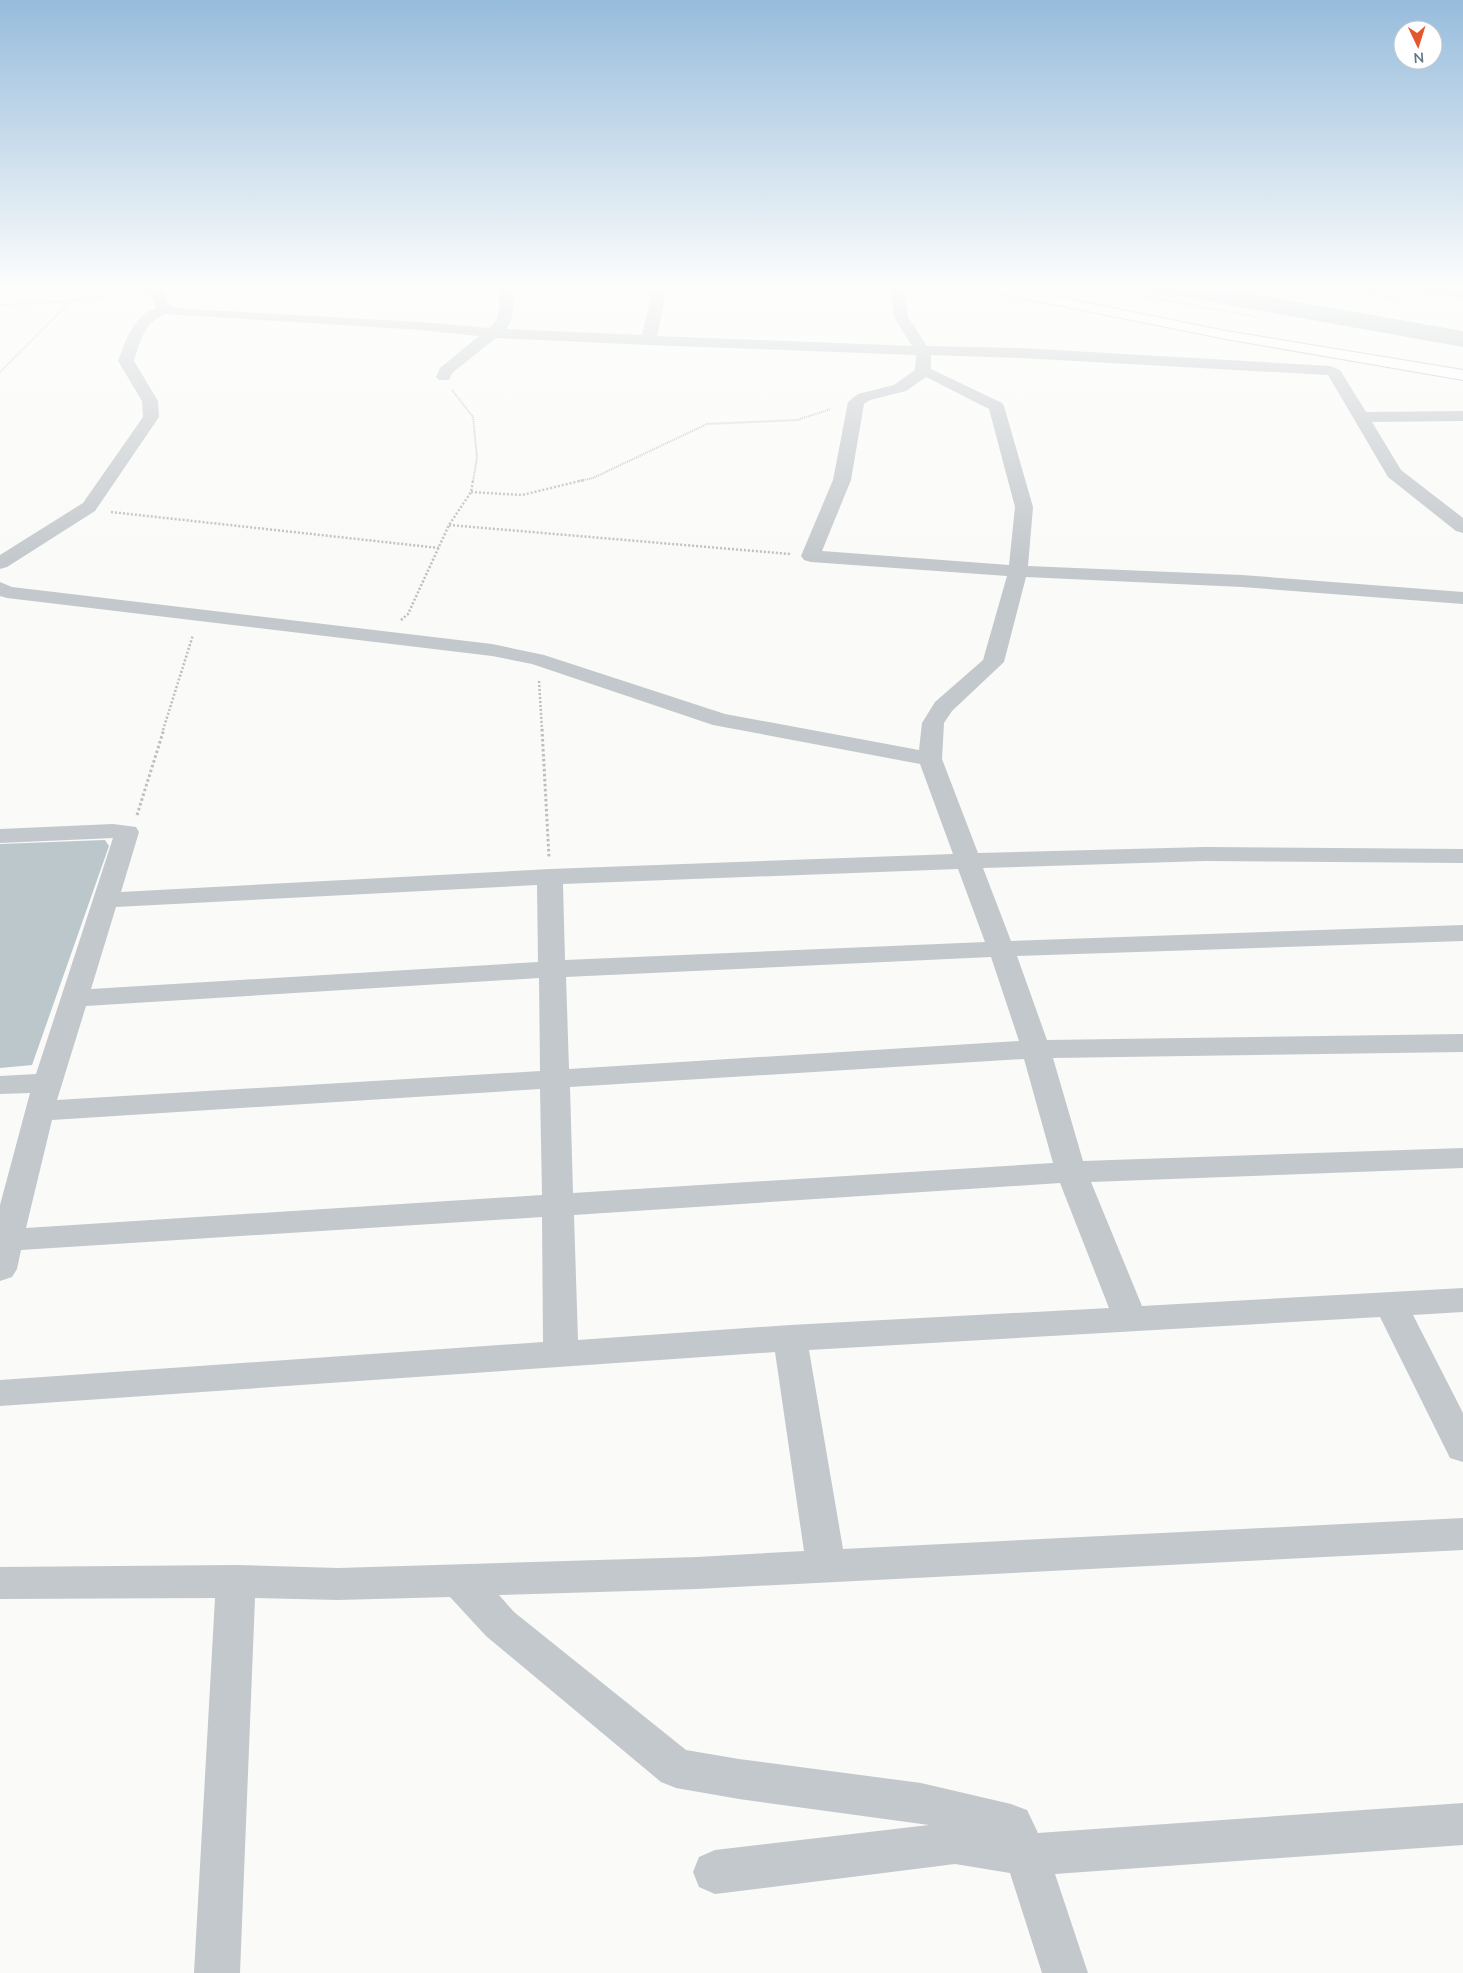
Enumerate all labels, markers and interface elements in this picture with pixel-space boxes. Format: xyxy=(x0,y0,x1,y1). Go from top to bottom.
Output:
north arrow xyxy=(1393,20,1443,70)
text: N xyxy=(1413,49,1425,67)

